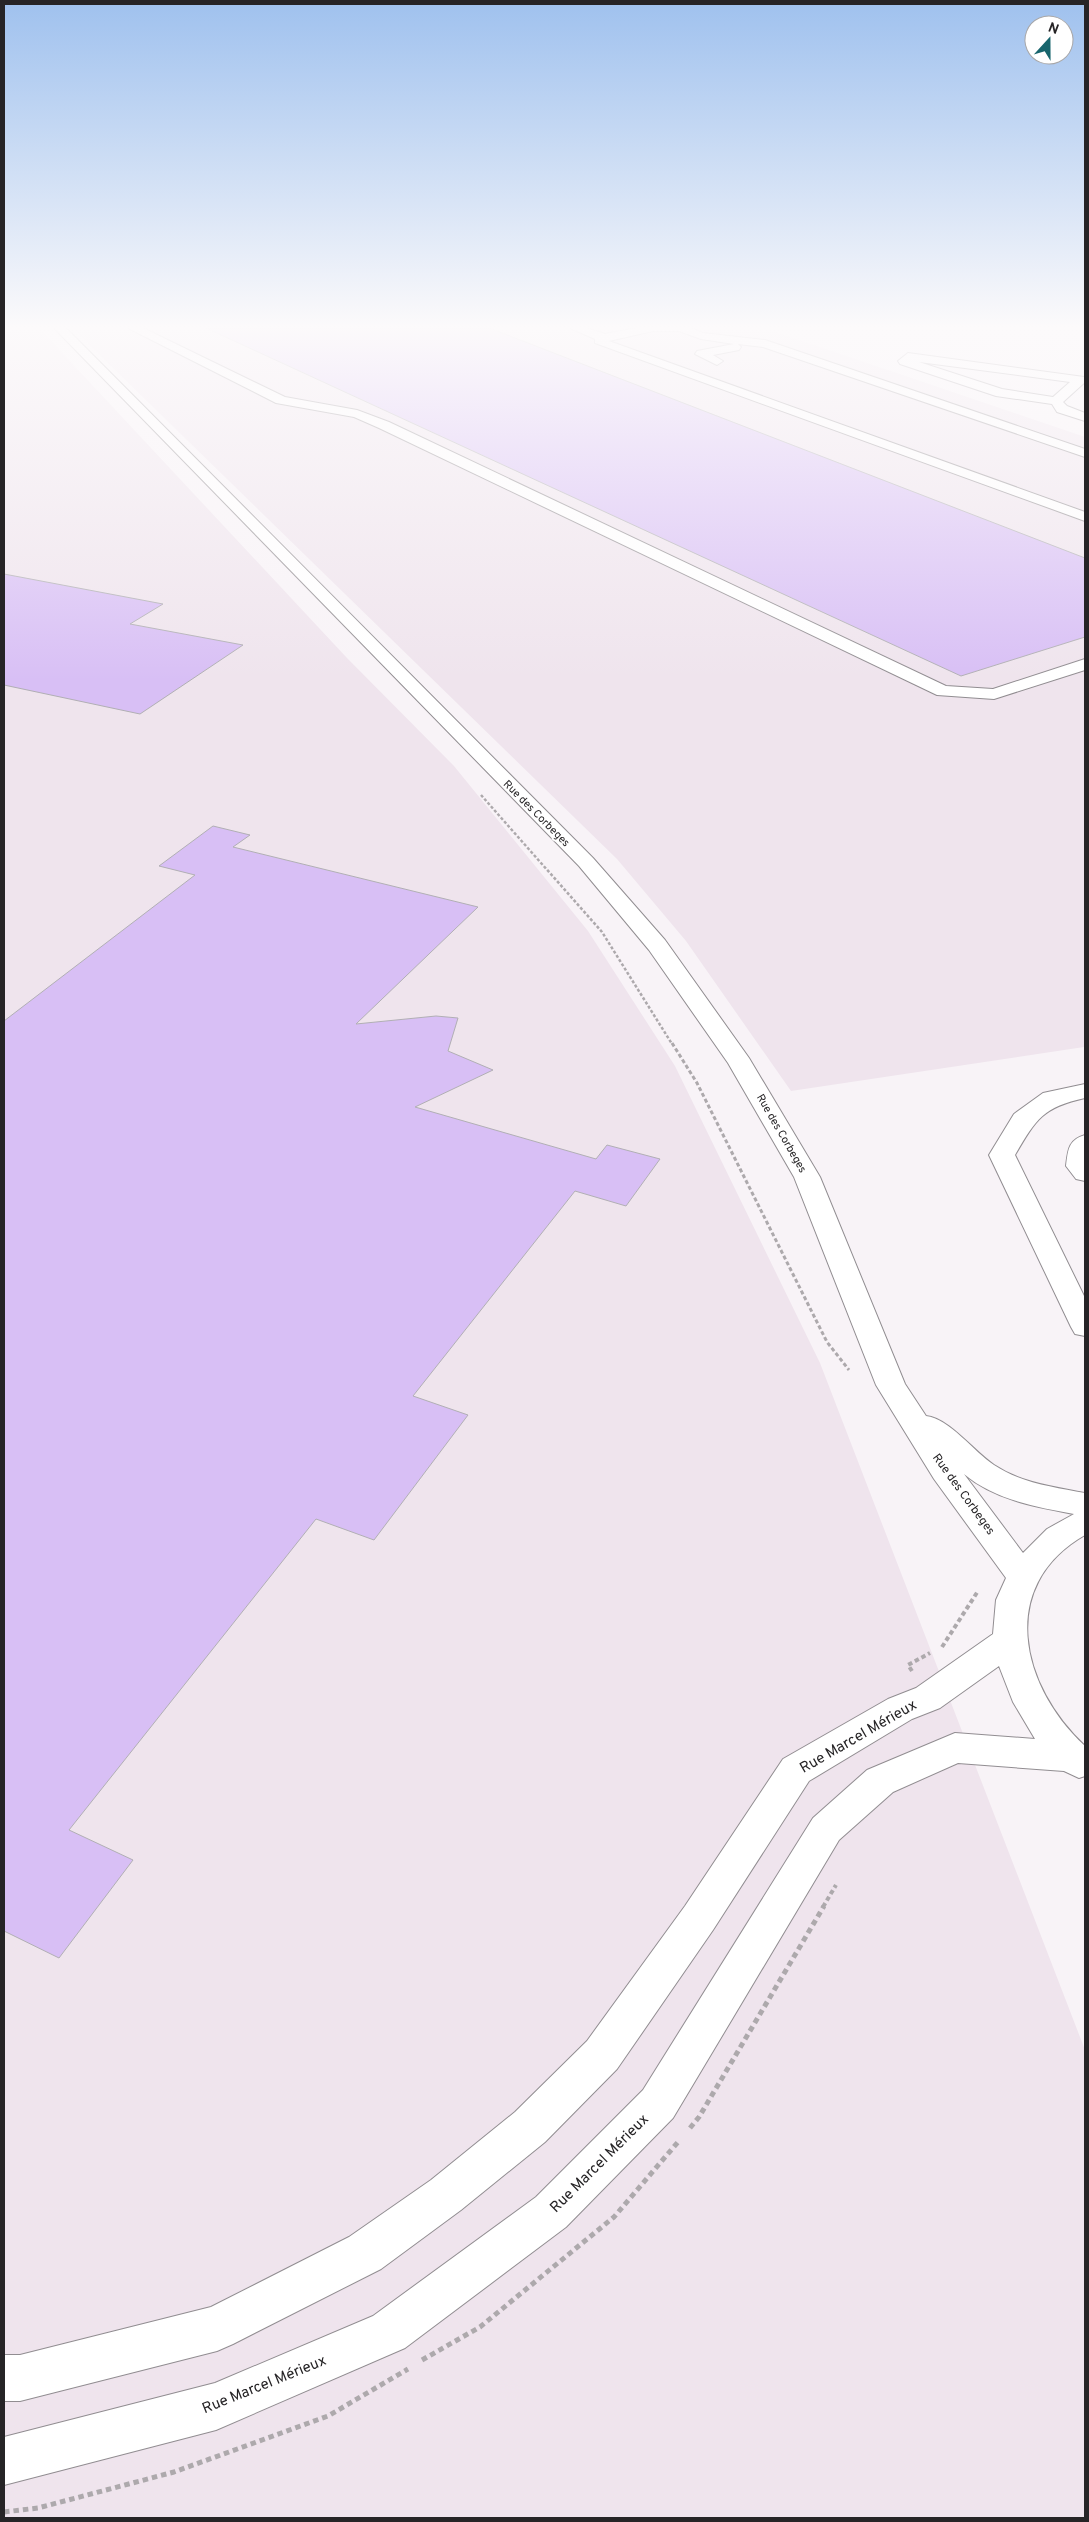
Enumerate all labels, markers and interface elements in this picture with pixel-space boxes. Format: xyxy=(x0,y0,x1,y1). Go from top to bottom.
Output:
north arrow xyxy=(1024,15,1074,65)
text: N xyxy=(1045,20,1061,39)
street label: Rue des Corbeges xyxy=(500,777,573,850)
street label: Rue des Corbeges xyxy=(753,1092,809,1175)
street label: Rue des Corbeges xyxy=(928,1451,998,1538)
street label: Rue Marcel Mérieux xyxy=(797,1696,921,1779)
street label: Rue Marcel Mérieux xyxy=(547,2110,654,2217)
street label: Rue Marcel Mérieux xyxy=(200,2352,330,2419)

